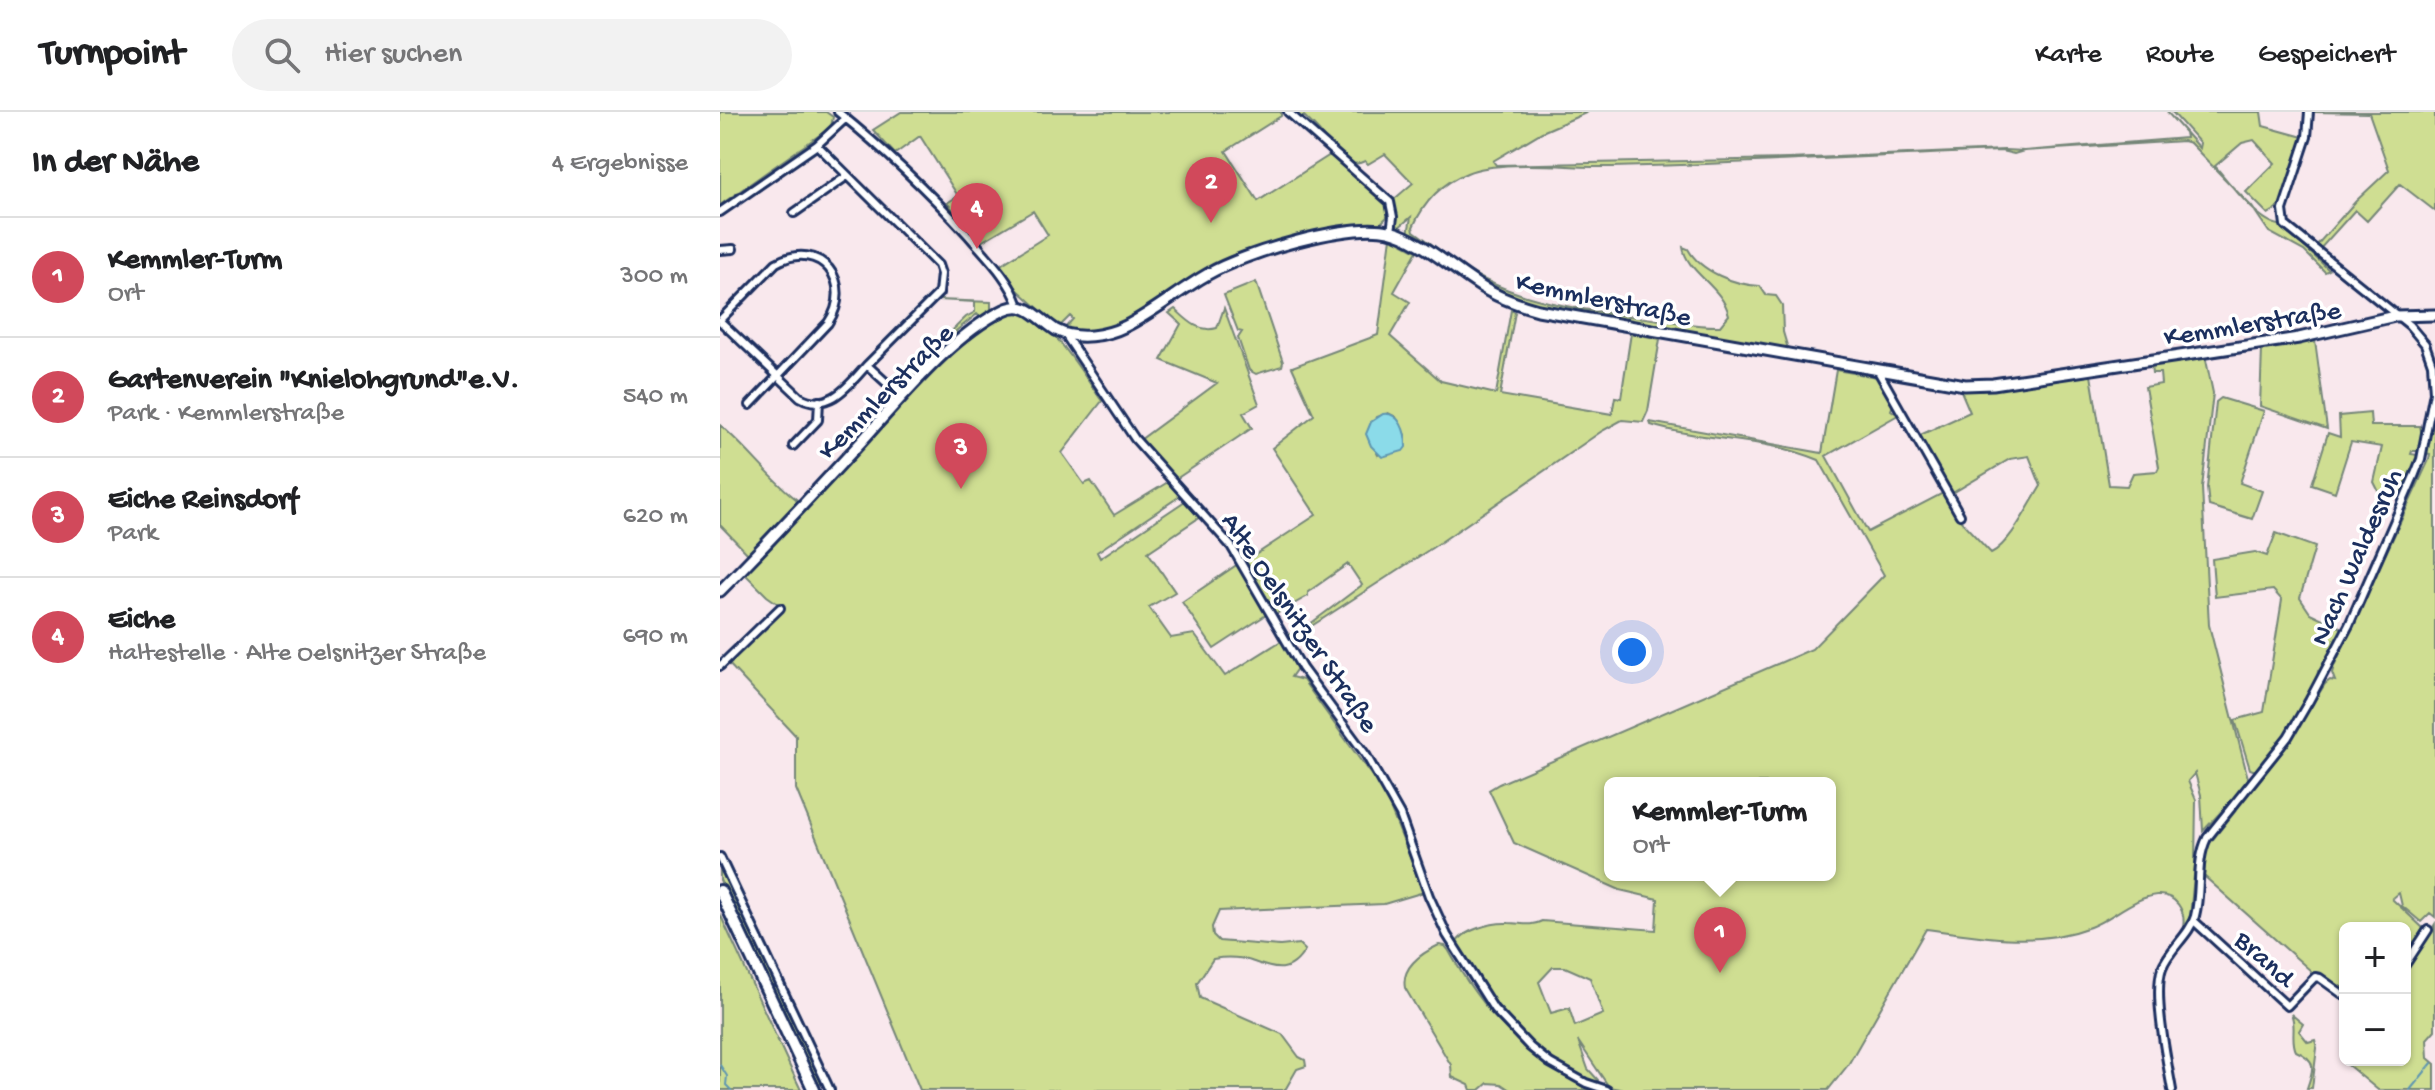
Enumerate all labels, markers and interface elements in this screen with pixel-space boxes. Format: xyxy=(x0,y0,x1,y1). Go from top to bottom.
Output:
search box xyxy=(232,19,792,91)
text: Turnpoint xyxy=(40,33,184,77)
icon: search xyxy=(260,33,304,77)
text: Hier suchen xyxy=(324,38,462,73)
text: Karte xyxy=(2035,39,2102,72)
text: Route xyxy=(2146,39,2214,72)
text: Gespeichert xyxy=(2258,39,2395,72)
text: In der Nähe xyxy=(32,144,199,184)
text: 4 Ergebnisse xyxy=(552,149,688,180)
pin: 2 xyxy=(1185,157,1237,223)
pin: 4 xyxy=(951,183,1003,249)
text: Kemmler-Turm xyxy=(108,244,282,279)
text: 1 xyxy=(53,262,63,293)
text: 300 m xyxy=(620,262,688,293)
street label: Kemmlerstraße xyxy=(1512,267,1694,336)
text: Ort xyxy=(108,279,143,310)
street label: Kemmlerstraße xyxy=(2162,295,2344,356)
street label: Kemmlerstraße xyxy=(812,318,962,468)
text: Gartenverein "Knielohgrund"e.V. xyxy=(108,364,519,399)
text: 2 xyxy=(52,382,64,413)
text: 540 m xyxy=(623,382,688,413)
text: Park · Kemmlerstraße xyxy=(108,399,344,430)
pin: 3 xyxy=(935,423,987,489)
street label: Nach Waldesruh xyxy=(2304,464,2412,651)
text: Eiche Reinsdorf xyxy=(108,484,298,519)
text: 3 xyxy=(51,502,65,533)
text: 620 m xyxy=(623,502,688,533)
street label: Alte Oelsnitzer Straße xyxy=(1212,507,1385,740)
text: Park xyxy=(108,519,158,550)
text: Eiche xyxy=(108,604,175,639)
text: 4 xyxy=(52,622,64,653)
text: 690 m xyxy=(622,622,688,653)
your location xyxy=(1612,632,1652,672)
text: Haltestelle · Alte Oelsnitzer Straße xyxy=(108,639,486,670)
popup xyxy=(1604,777,1836,881)
text: Kemmler-Turm xyxy=(1633,796,1807,831)
text: Ort xyxy=(1633,831,1668,862)
pin: 1 xyxy=(1694,907,1746,973)
map controls xyxy=(2339,922,2411,1066)
button: + xyxy=(2339,922,2411,994)
street label: Brand xyxy=(2225,924,2302,998)
button: − xyxy=(2339,994,2411,1066)

